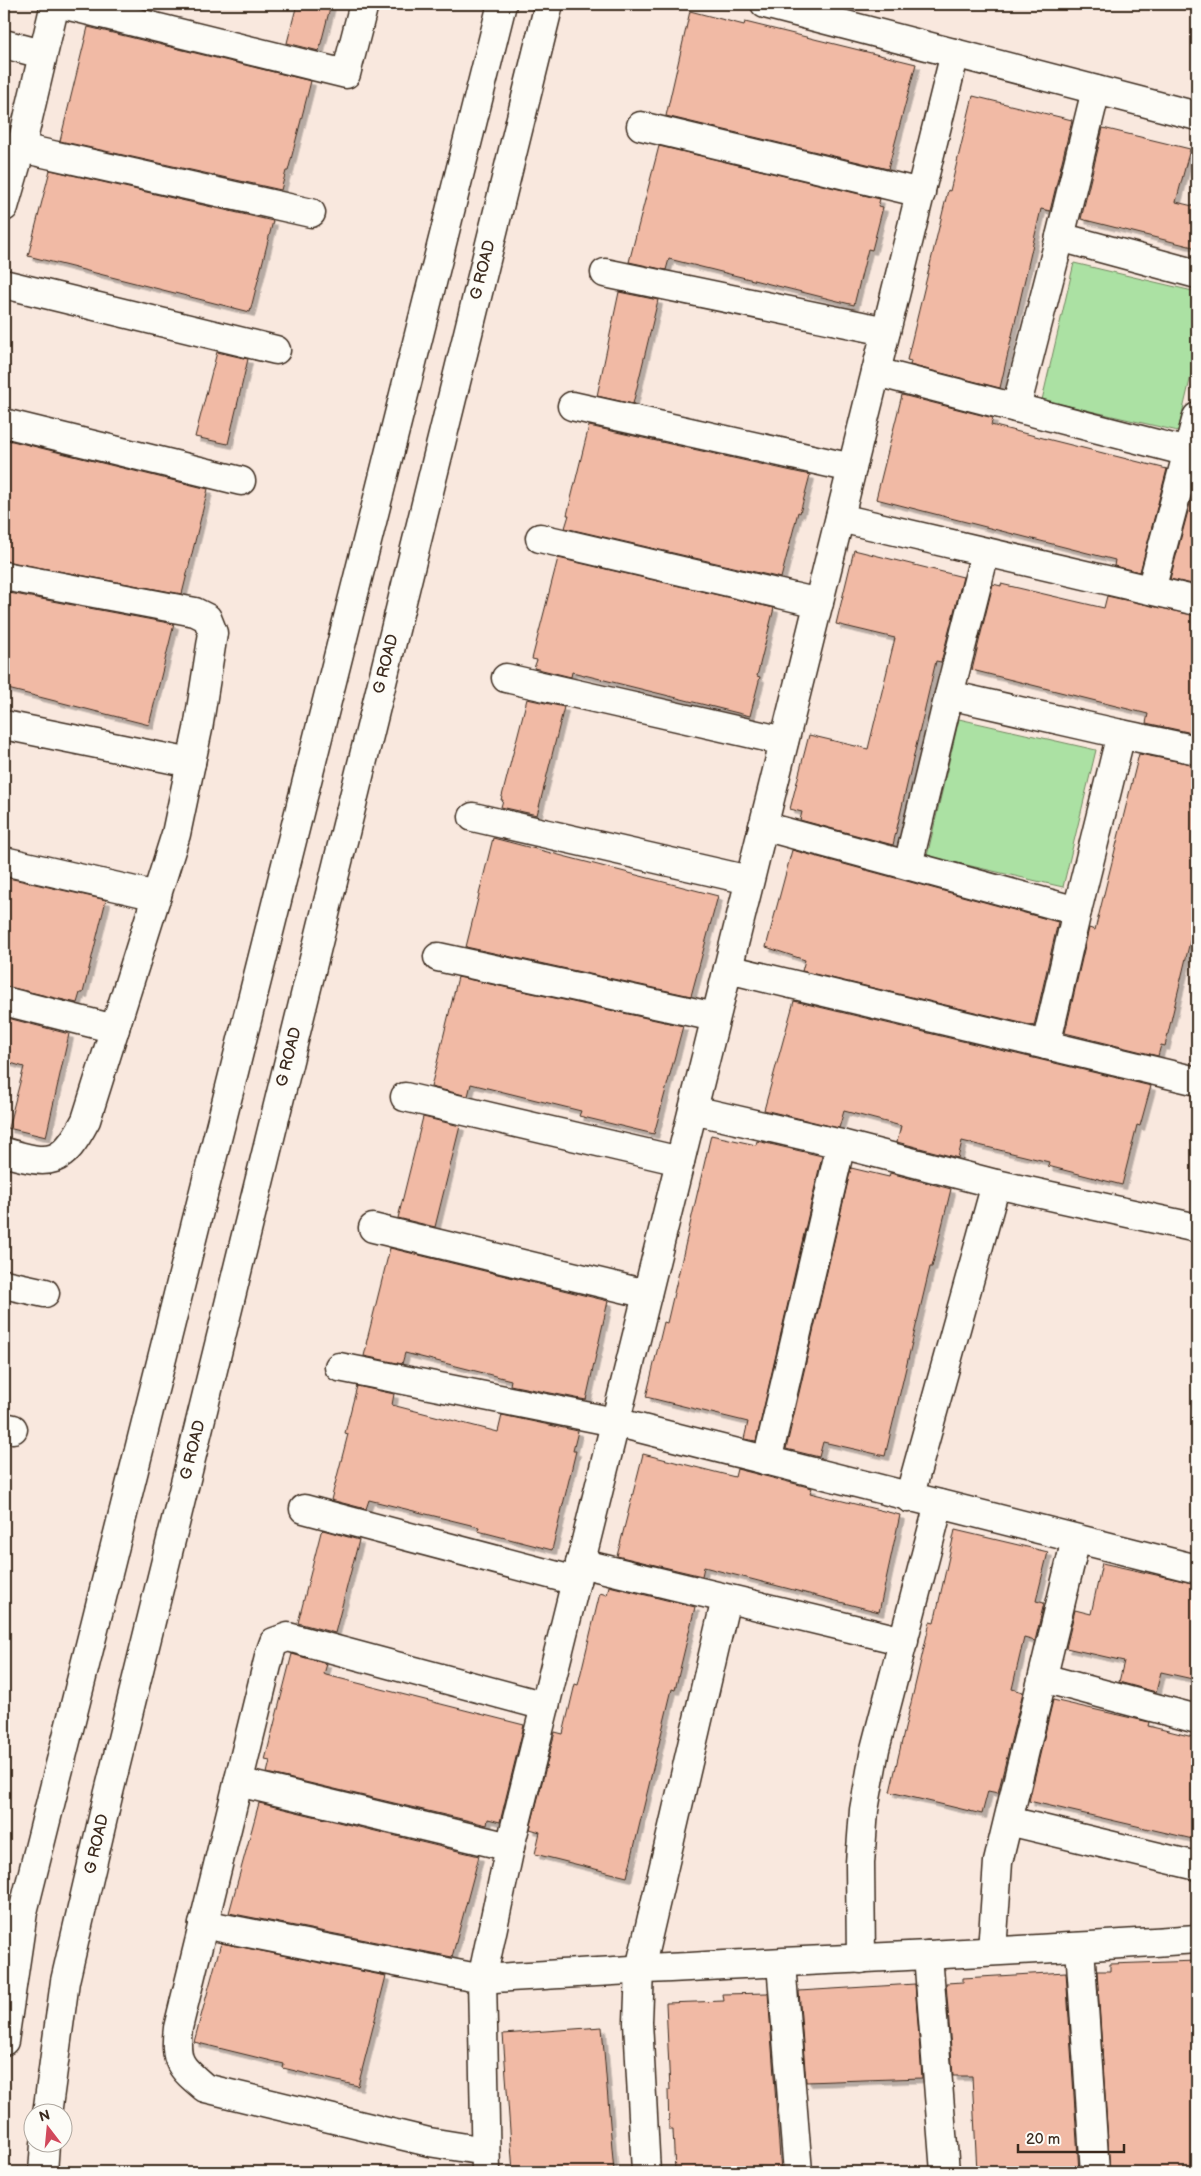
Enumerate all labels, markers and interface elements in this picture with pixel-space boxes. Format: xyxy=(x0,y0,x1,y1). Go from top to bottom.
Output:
street label: G ROAD xyxy=(466,238,500,302)
street label: G ROAD xyxy=(369,632,403,696)
street label: G ROAD xyxy=(272,1025,306,1089)
street label: G ROAD xyxy=(176,1418,210,1482)
street label: G ROAD xyxy=(81,1812,113,1876)
north arrow xyxy=(22,2104,72,2154)
text: N xyxy=(37,2106,52,2126)
scale bar xyxy=(1018,2121,1125,2153)
text: 20 m xyxy=(1026,2130,1060,2149)

